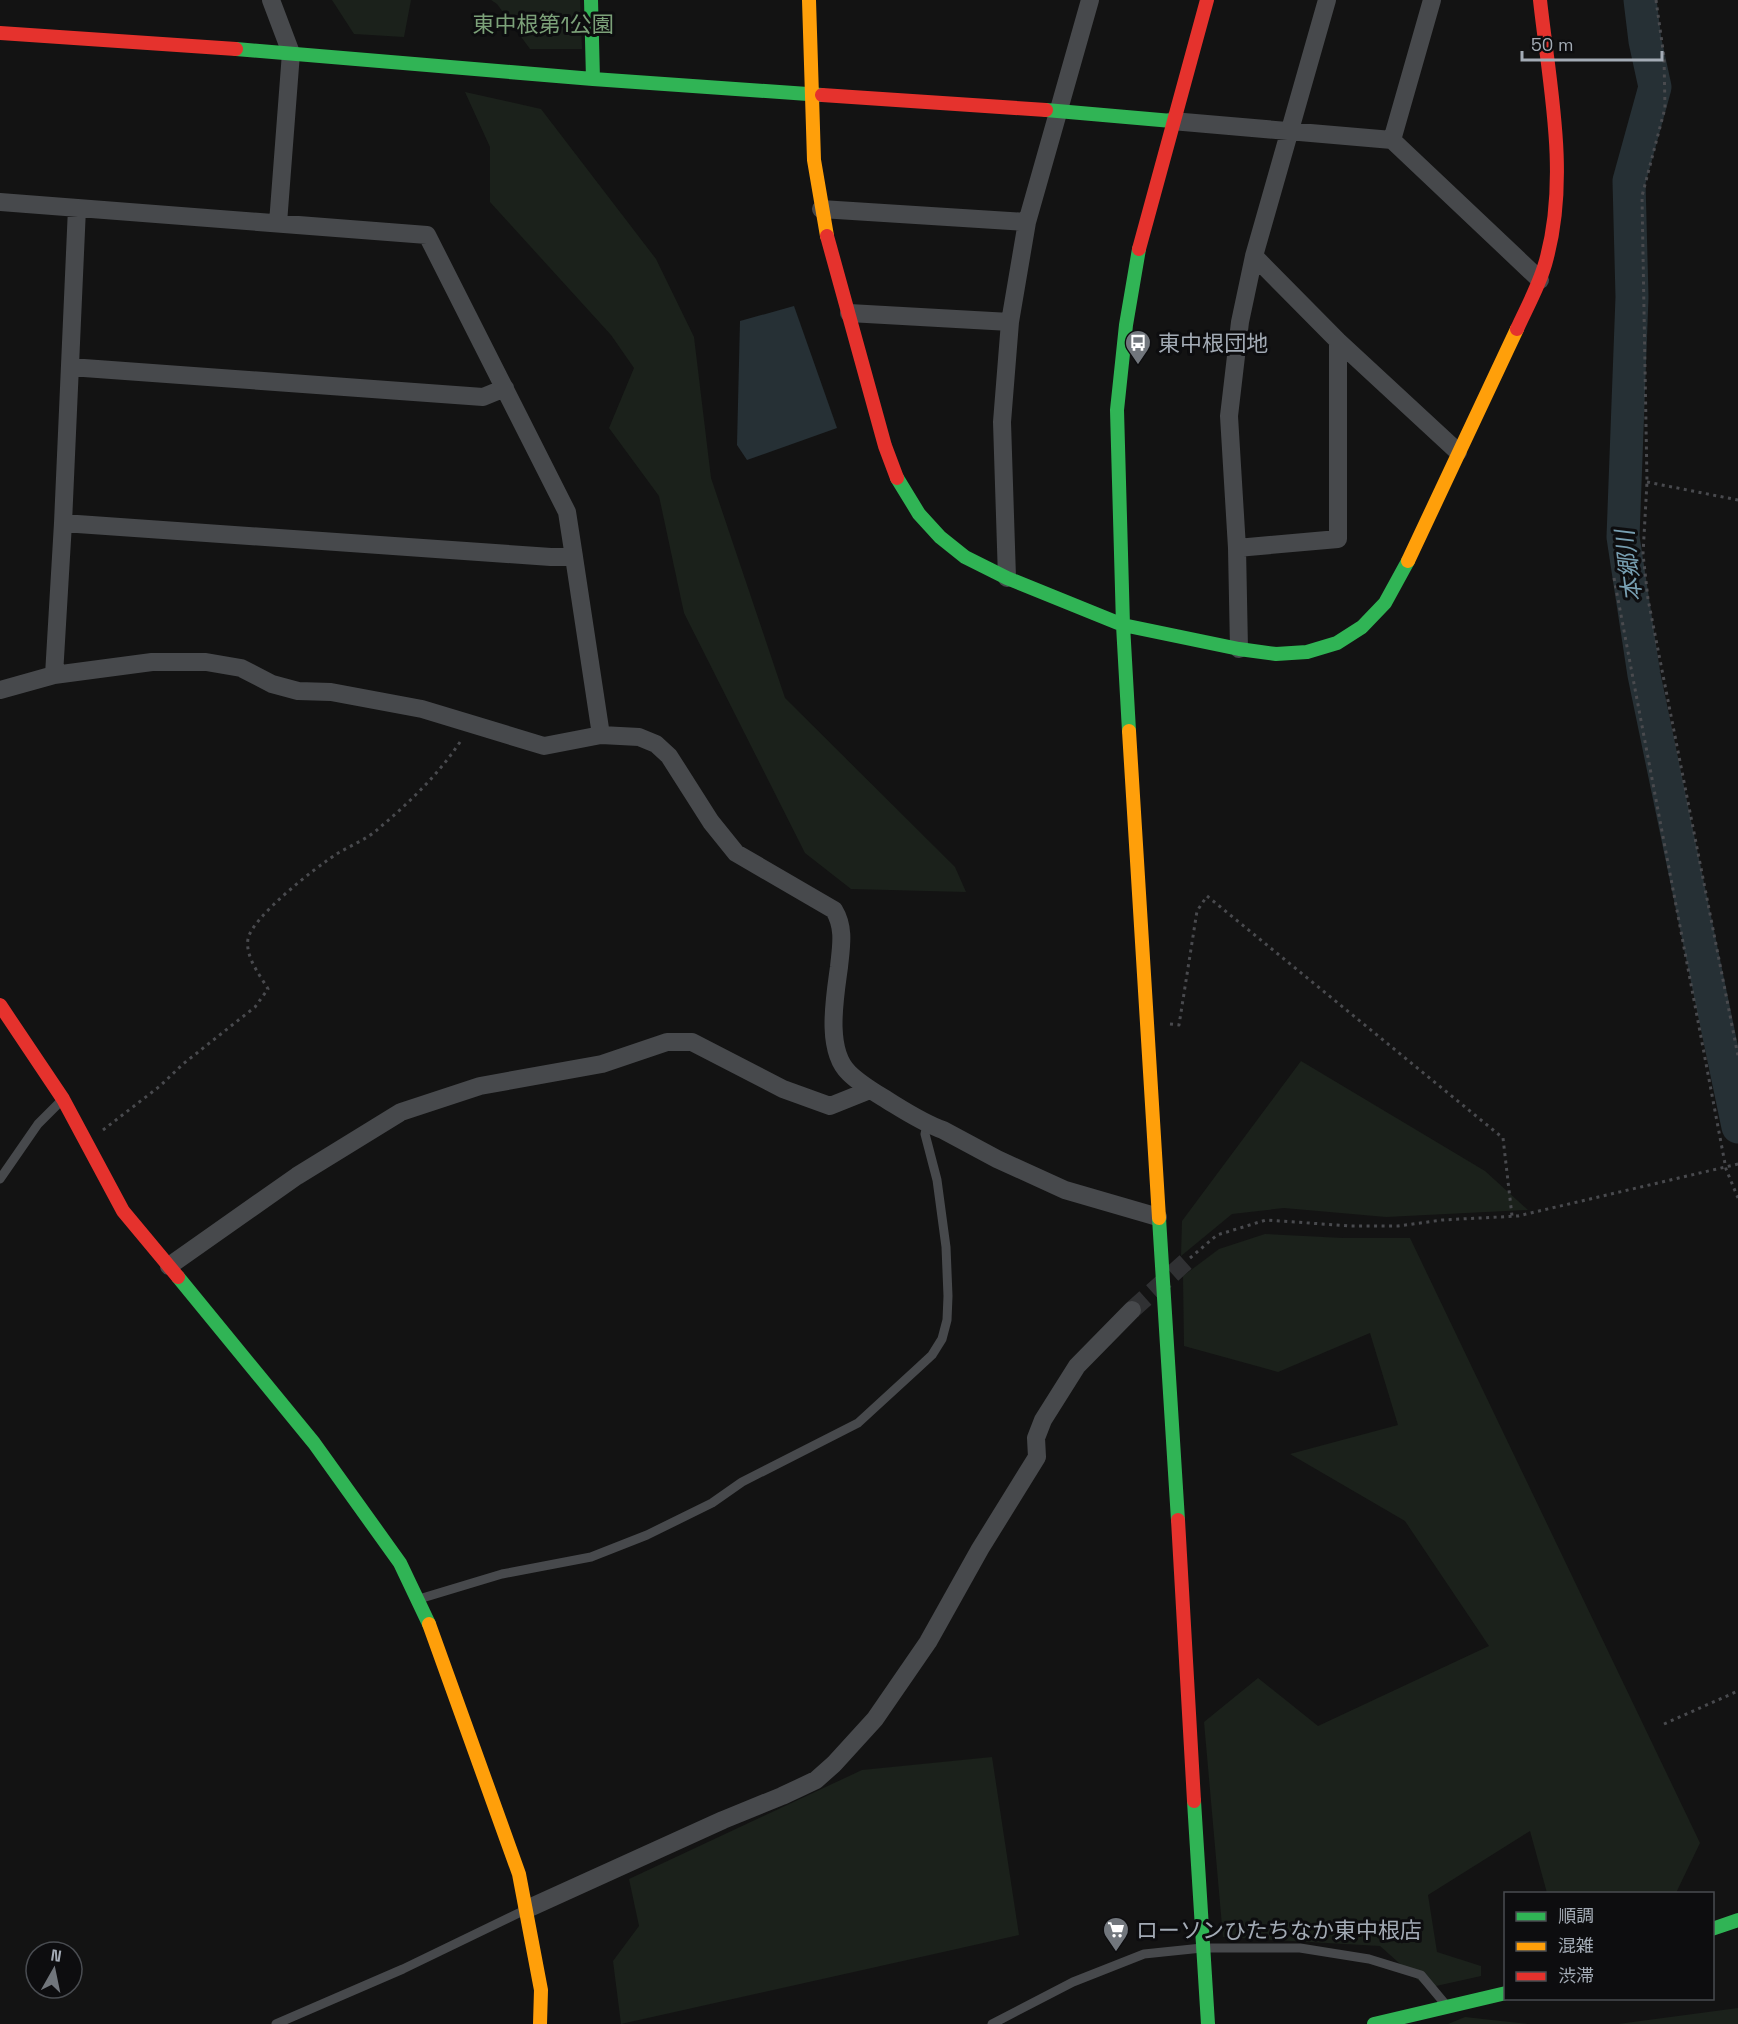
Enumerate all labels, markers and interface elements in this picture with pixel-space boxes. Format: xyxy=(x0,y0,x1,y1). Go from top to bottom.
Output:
park label: 東中根第1公園 xyxy=(472,10,614,38)
scale bar xyxy=(1522,24,1662,62)
text: 50 m xyxy=(1531,33,1573,56)
bus stop icon: 東中根団地 xyxy=(1123,328,1153,366)
place label: 東中根団地 xyxy=(1158,329,1268,357)
water label: 本郷川 xyxy=(1608,525,1648,604)
legend xyxy=(1504,1892,1714,2000)
text: 順調 xyxy=(1558,1904,1594,1927)
supermarket icon: ローソンひたちなか東中根店 xyxy=(1101,1915,1131,1953)
place label: ローソンひたちなか東中根店 xyxy=(1136,1916,1422,1944)
text: 混雑 xyxy=(1558,1934,1594,1957)
north arrow xyxy=(24,1940,84,2000)
text: N xyxy=(49,1944,63,1967)
text: 渋滞 xyxy=(1558,1964,1594,1987)

